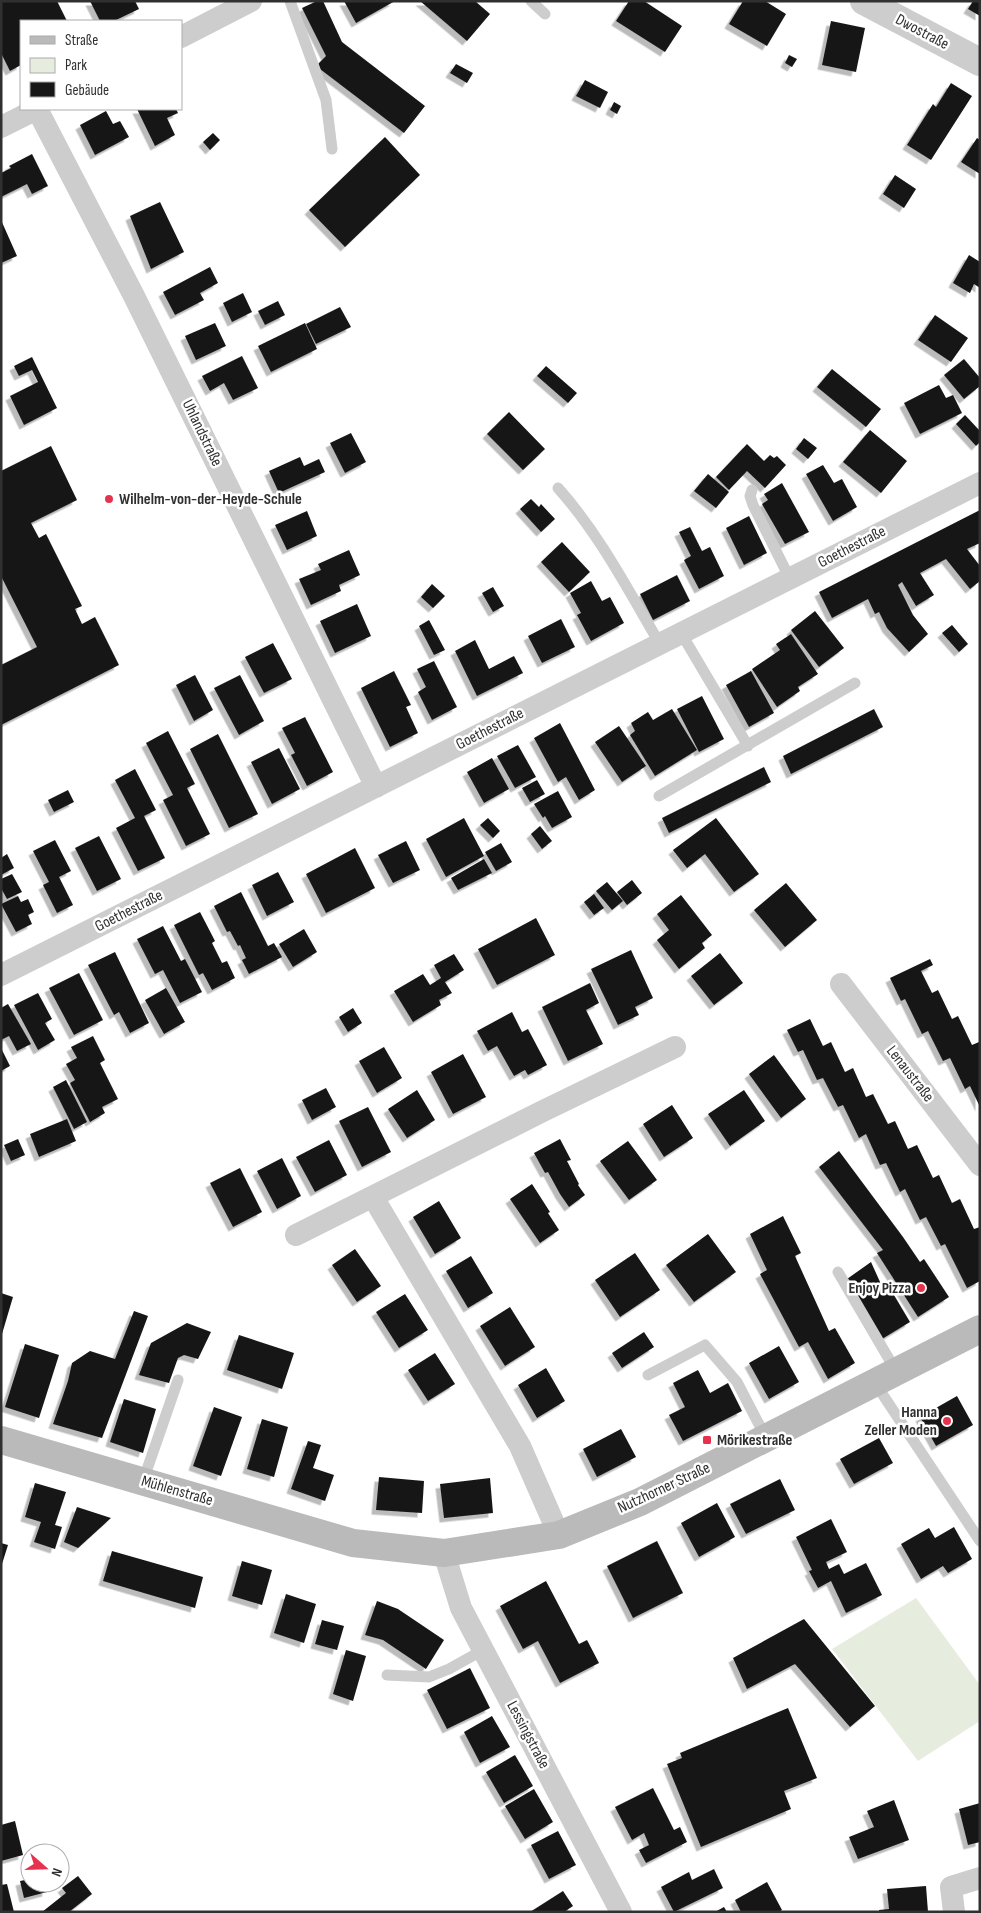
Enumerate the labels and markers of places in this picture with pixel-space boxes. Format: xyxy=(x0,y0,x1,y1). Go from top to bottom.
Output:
place label: Wilhelm-von-der-Heyde-Schule xyxy=(119,490,302,509)
marker: Wilhelm-von-der-Heyde-Schule xyxy=(103,493,115,505)
place label: Enjoy Pizza xyxy=(848,1279,911,1298)
marker: Enjoy Pizza xyxy=(915,1282,927,1294)
place label: Hanna Zeller Moden xyxy=(865,1403,937,1440)
marker: Hanna Zeller Moden xyxy=(941,1415,953,1427)
place label: Mörikestraße xyxy=(717,1431,793,1450)
marker: Mörikestraße xyxy=(701,1434,713,1446)

